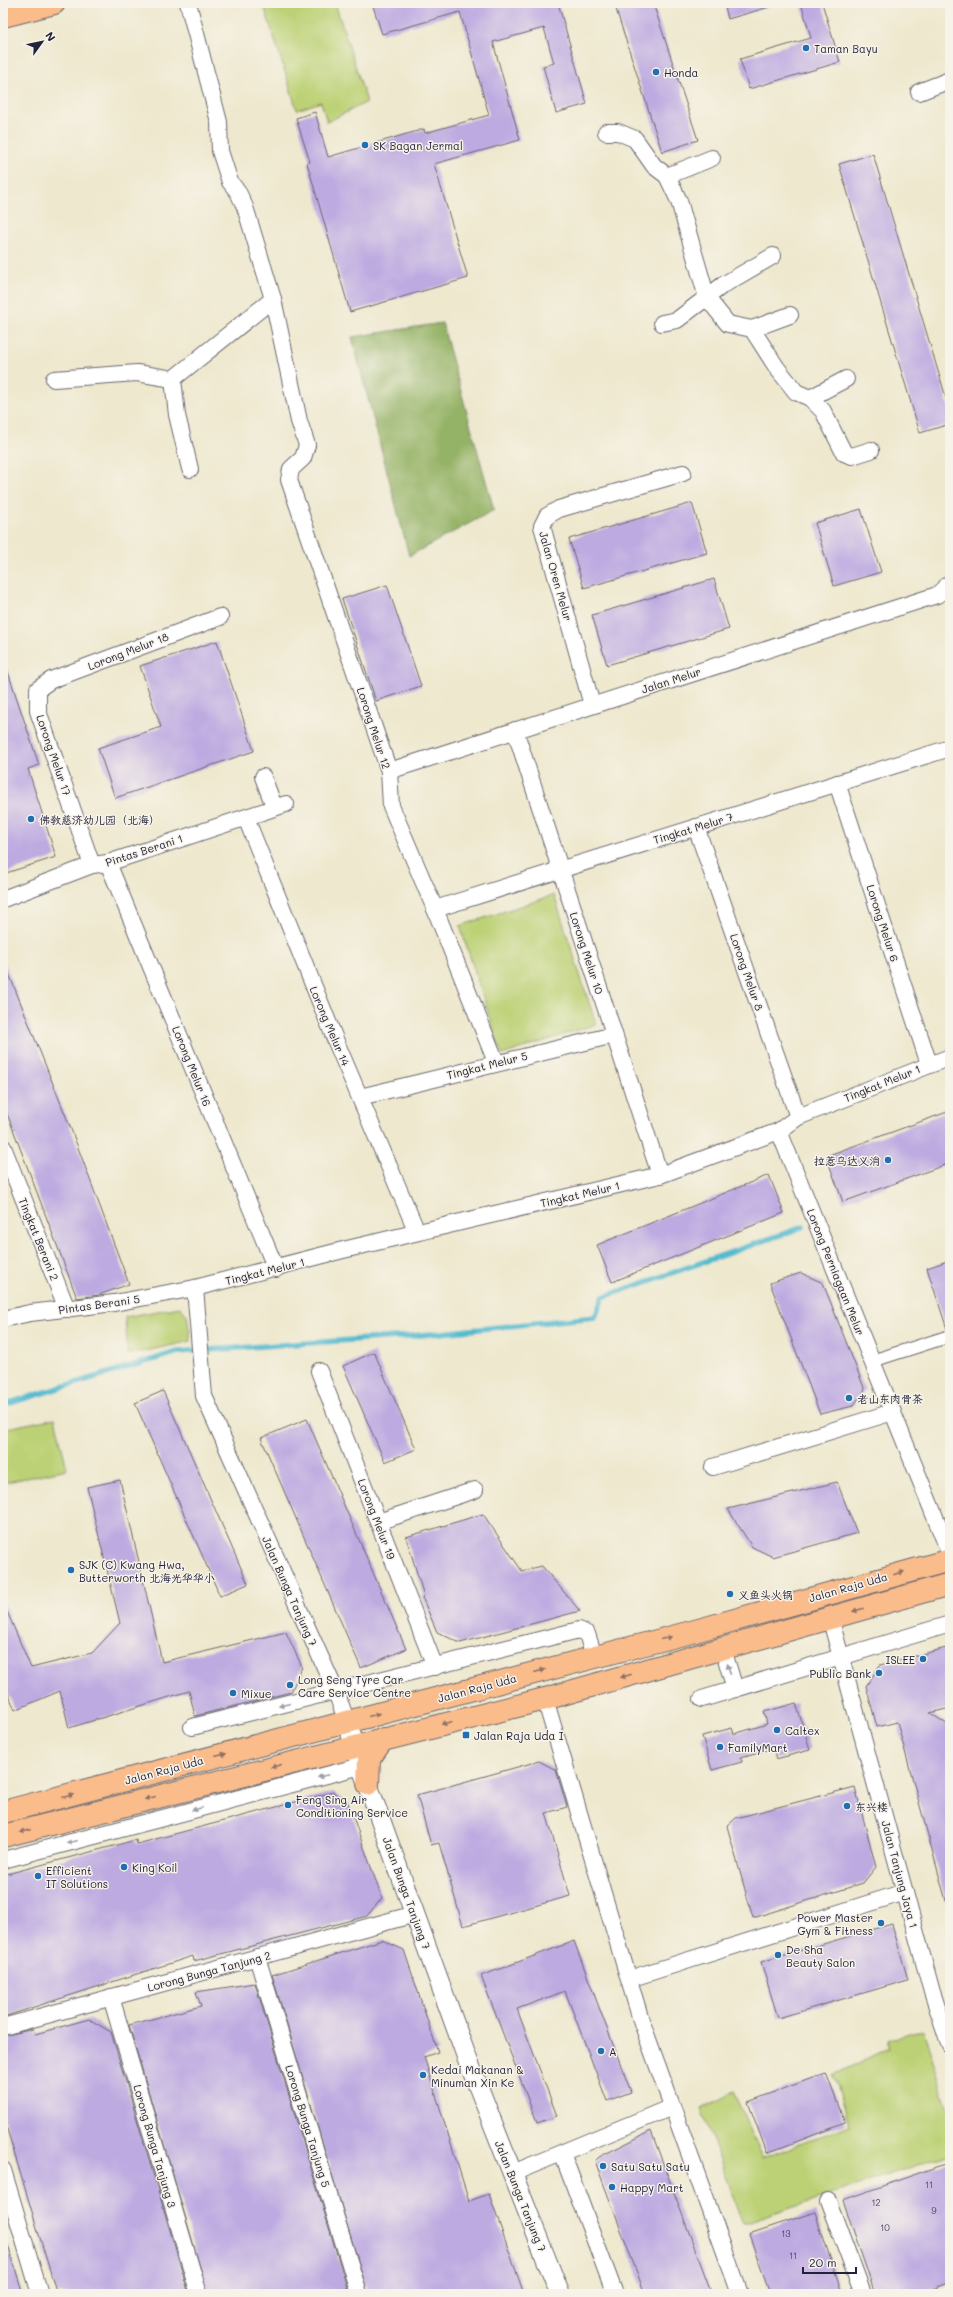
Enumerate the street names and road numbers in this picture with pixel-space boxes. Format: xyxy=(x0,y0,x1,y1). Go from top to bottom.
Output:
street label: Jalan Oren Melur xyxy=(536,529,576,623)
street label: Lorong Melur 18 xyxy=(85,629,171,673)
street label: Jalan Melur xyxy=(639,663,703,697)
street label: Lorong Melur 12 xyxy=(354,685,394,771)
street label: Lorong Melur 17 xyxy=(33,712,75,798)
street label: Tingkat Melur 7 xyxy=(651,809,735,847)
street label: Pintas Berani 1 xyxy=(103,830,185,870)
street label: Lorong Melur 6 xyxy=(863,882,903,964)
street label: Lorong Melur 10 xyxy=(567,910,607,996)
street label: Lorong Melur 8 xyxy=(727,932,767,1013)
street label: Lorong Melur 14 xyxy=(306,984,354,1069)
street label: Lorong Melur 16 xyxy=(169,1024,215,1108)
street label: Tingkat Melur 5 xyxy=(445,1048,529,1082)
street label: Tingkat Melur 1 xyxy=(841,1061,923,1105)
street label: Tingkat Melur 1 xyxy=(539,1178,621,1210)
street label: Tingkat Berani 2 xyxy=(16,1195,62,1283)
street label: Lorong Perniagaan Melur xyxy=(804,1206,868,1338)
street label: Tingkat Melur 1 xyxy=(224,1254,306,1288)
street label: Pintas Berani 5 xyxy=(57,1291,141,1317)
street label: Lorong Melur 19 xyxy=(355,1477,399,1562)
street label: Jalan Bunga Tanjung 7 xyxy=(259,1534,321,1648)
street label: Jalan Raja Uda xyxy=(807,1569,889,1605)
street label: Jalan Raja Uda xyxy=(436,1670,518,1706)
street label: Jalan Raja Uda xyxy=(123,1752,205,1788)
street label: Jalan Tanjung Jaya 1 xyxy=(878,1819,922,1929)
street label: Jalan Bunga Tanjung 7 xyxy=(380,1835,434,1951)
street label: Lorong Bunga Tanjung 2 xyxy=(146,1947,272,1995)
street label: Lorong Bunga Tanjung 5 xyxy=(282,2063,334,2189)
street label: Lorong Bunga Tanjung 3 xyxy=(130,2083,180,2210)
street label: Jalan Bunga Tanjung 7 xyxy=(492,2138,550,2254)

